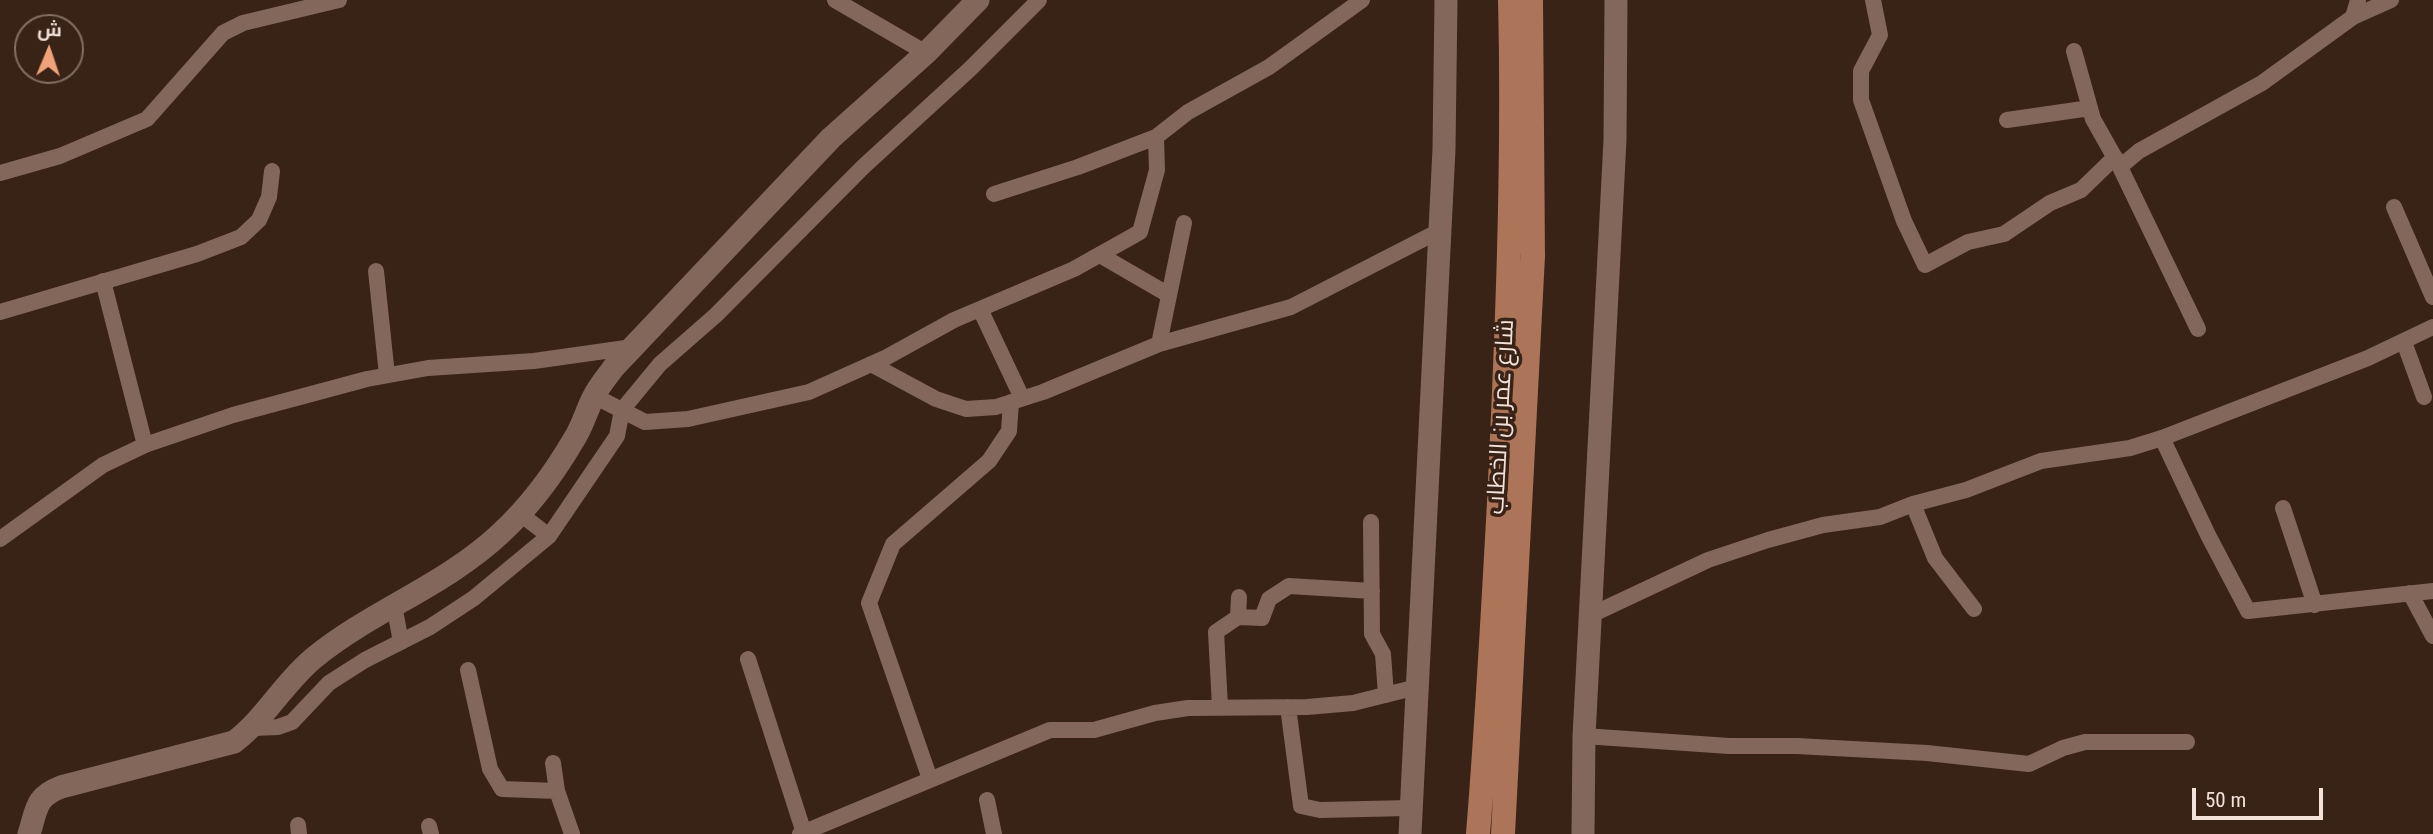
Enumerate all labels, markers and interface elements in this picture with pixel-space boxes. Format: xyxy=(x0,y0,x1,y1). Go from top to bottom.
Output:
north arrow xyxy=(14,14,84,84)
text: ش xyxy=(37,18,62,41)
street label: شارع عمر بن الخطاب xyxy=(1483,319,1521,515)
scale bar xyxy=(2195,774,2326,818)
text: 50 m xyxy=(2205,788,2246,812)

